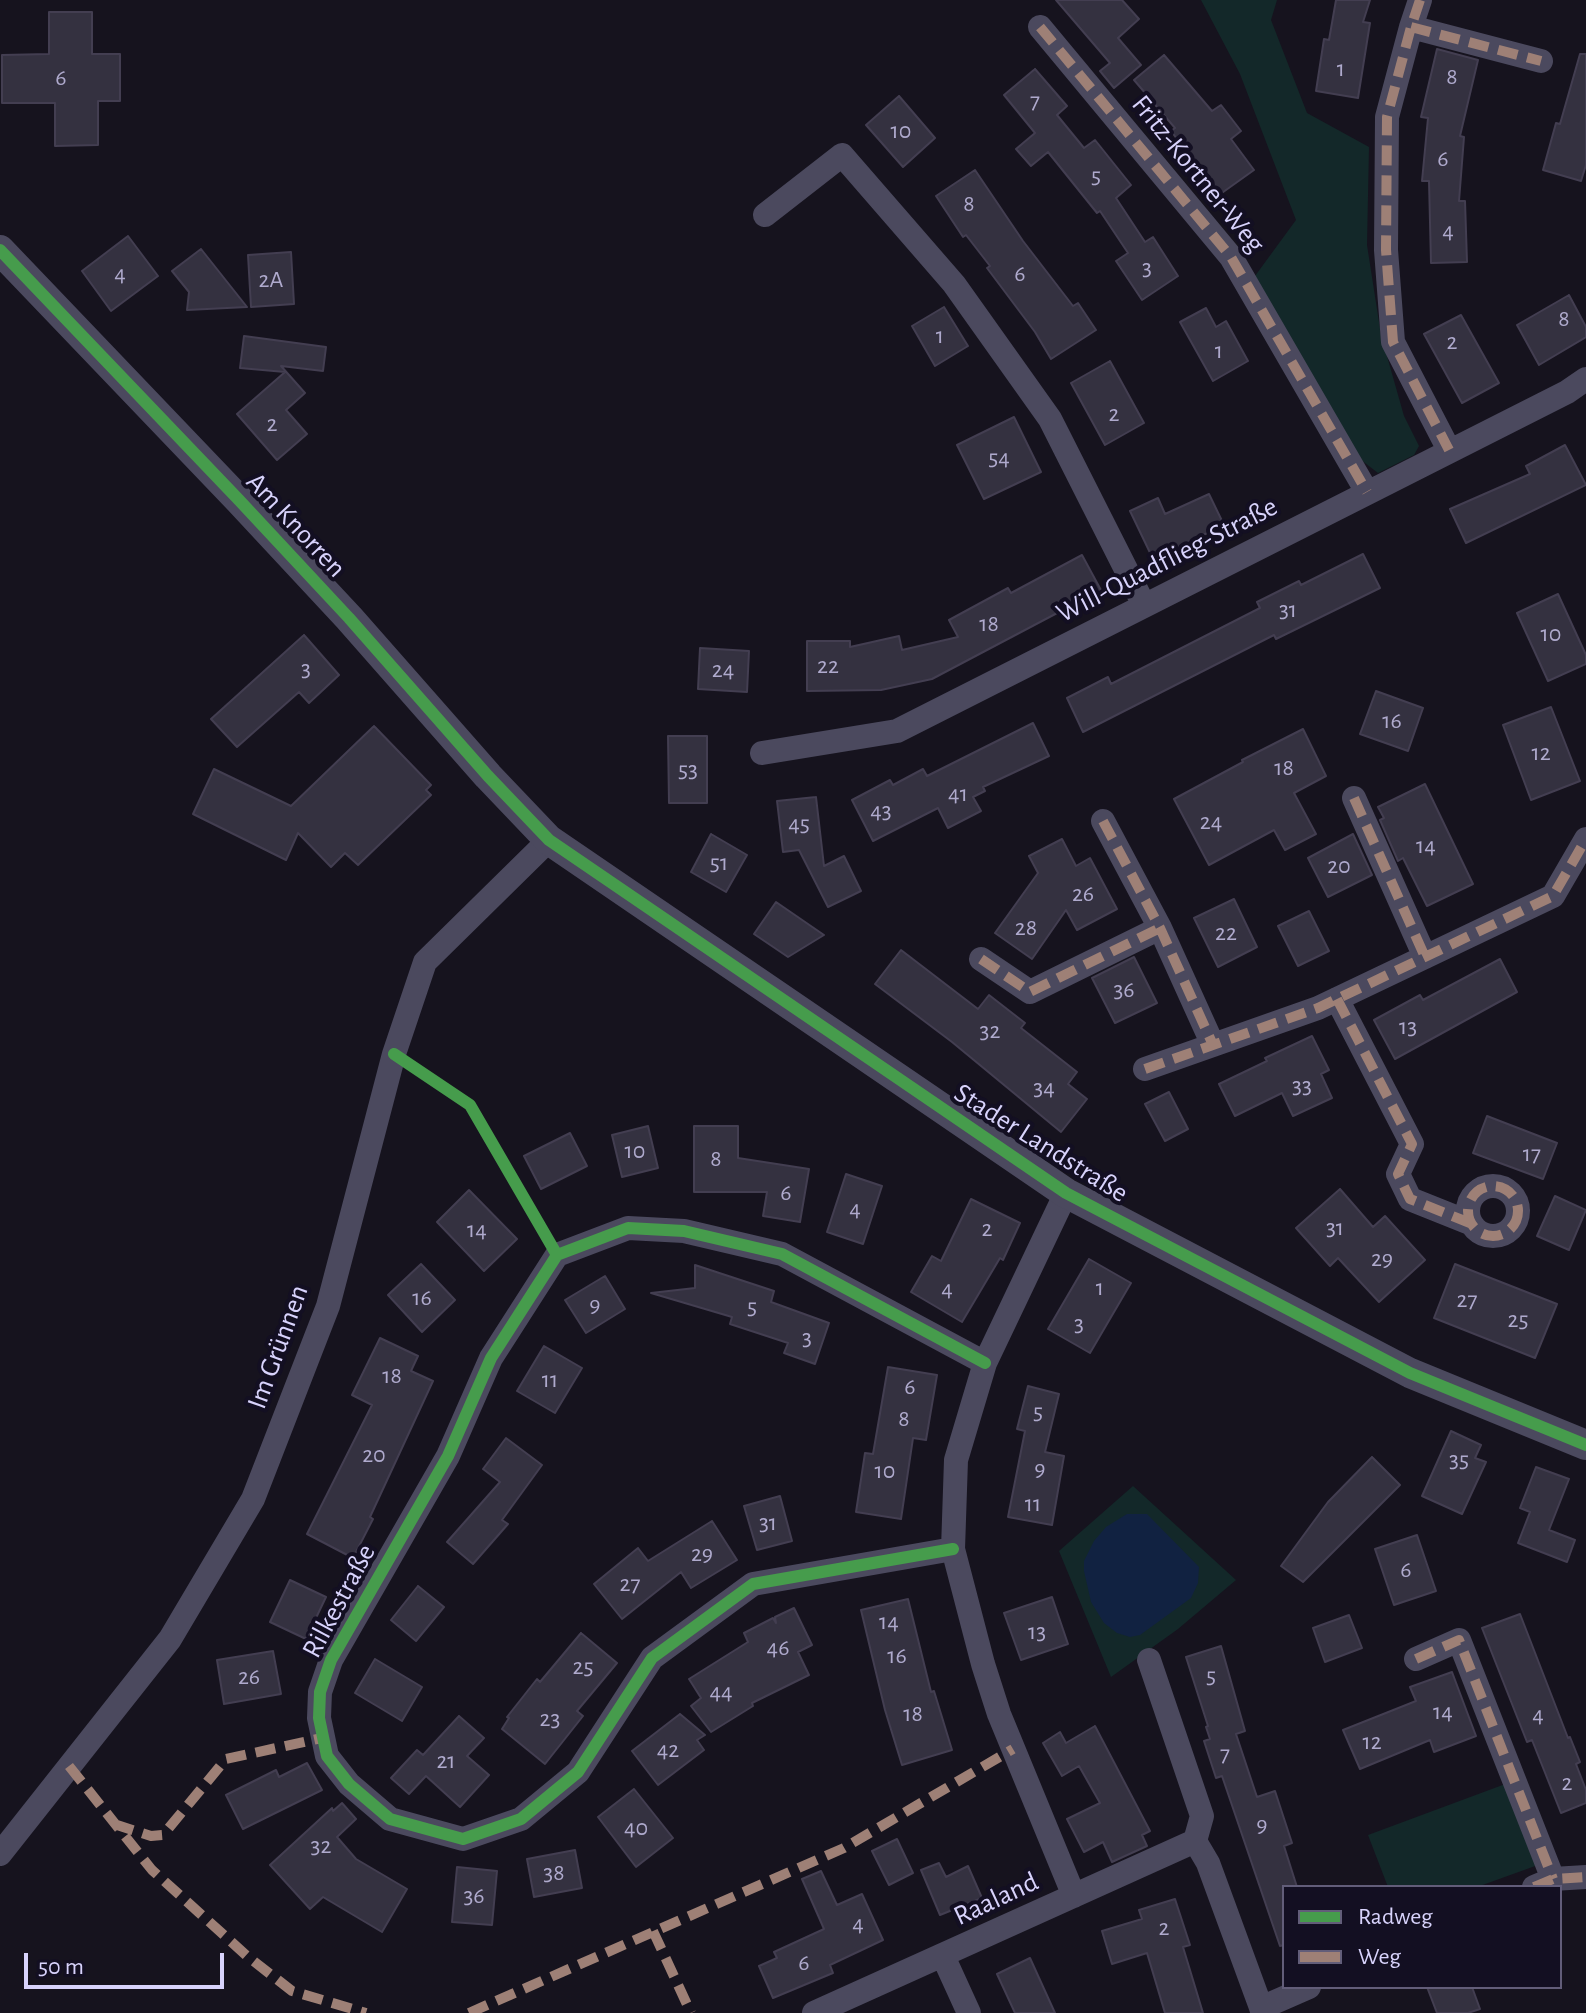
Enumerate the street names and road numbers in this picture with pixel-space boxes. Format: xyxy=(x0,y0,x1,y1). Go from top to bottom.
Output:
street label: Fritz-Kortner-Weg xyxy=(1124,88,1272,260)
street label: Am Knorren xyxy=(239,466,353,584)
street label: Will-Quadflieg-Straße xyxy=(1051,490,1283,630)
street label: Stader Landstraße xyxy=(948,1076,1134,1210)
street label: Im Grünnen xyxy=(240,1280,316,1414)
street label: Rilkestraße xyxy=(295,1538,383,1664)
street label: Raaland xyxy=(948,1865,1044,1933)

